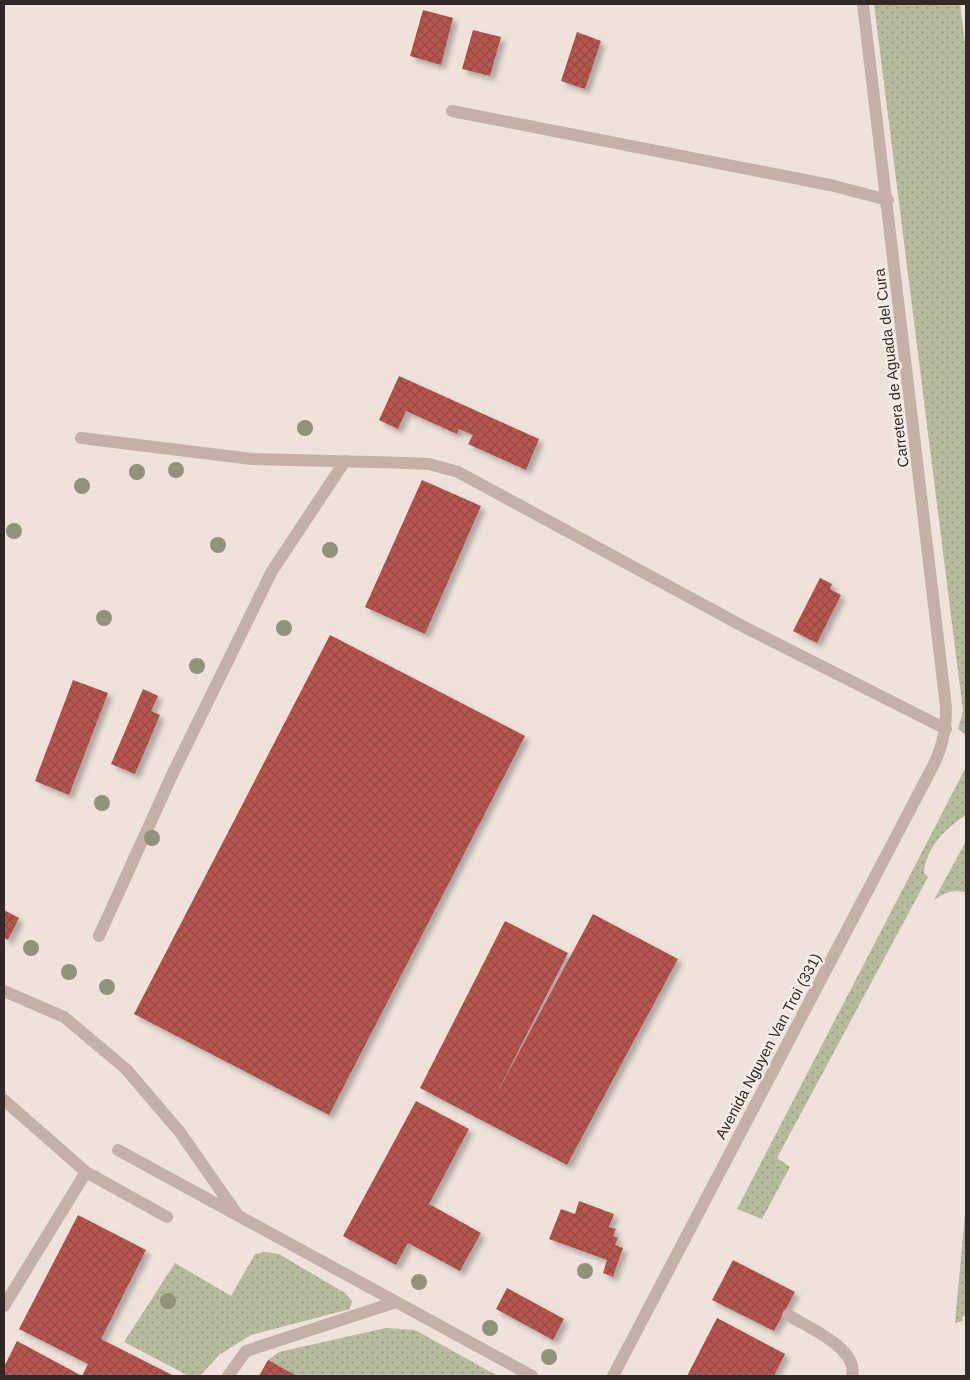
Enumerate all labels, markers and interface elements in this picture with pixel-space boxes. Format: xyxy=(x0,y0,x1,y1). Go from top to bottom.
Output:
street label: Carretera de Aguada del Cura xyxy=(870,267,912,468)
street label: Avenida Nguyen Van Troi (331) xyxy=(712,950,824,1142)

